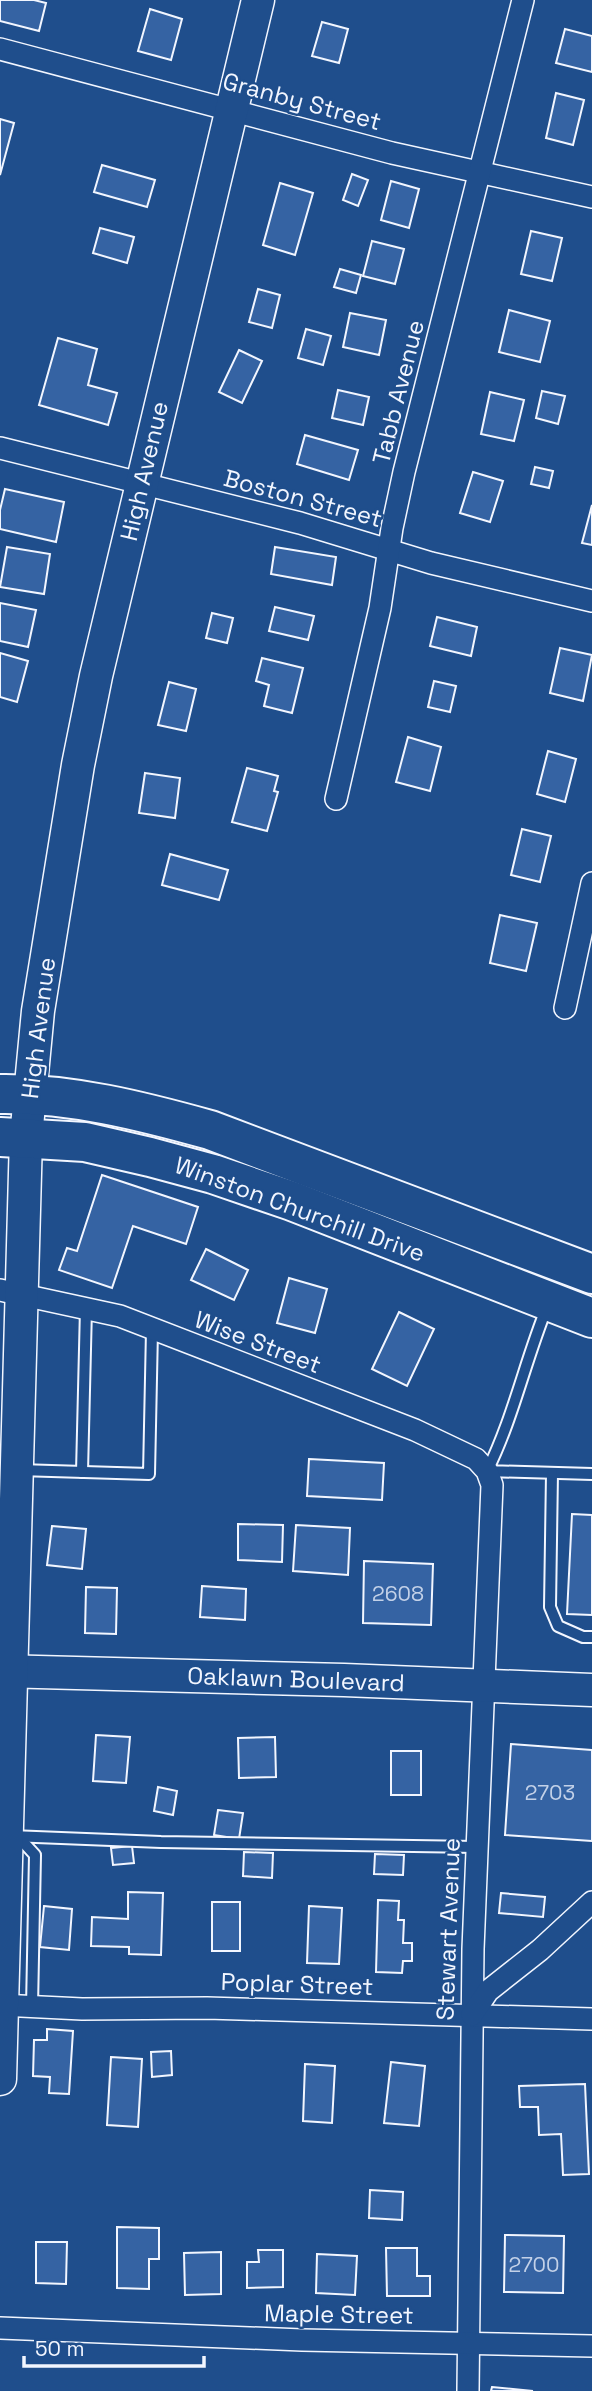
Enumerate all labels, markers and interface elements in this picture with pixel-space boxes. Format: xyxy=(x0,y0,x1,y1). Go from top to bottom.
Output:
street label: Granby Street xyxy=(219,65,385,137)
street label: Tabb Avenue xyxy=(365,317,431,467)
street label: High Avenue xyxy=(113,398,175,544)
street label: Boston Street xyxy=(220,462,386,534)
street label: High Avenue xyxy=(14,955,62,1101)
street label: Winston Churchill Drive xyxy=(171,1149,429,1269)
street label: Wise Street xyxy=(190,1304,326,1380)
house number: 2608 xyxy=(372,1580,424,1607)
street label: Oaklawn Boulevard xyxy=(187,1660,405,1698)
house number: 2703 xyxy=(525,1779,575,1806)
street label: Stewart Avenue xyxy=(429,1837,467,2021)
street label: Poplar Street xyxy=(220,1966,374,2002)
house number: 2700 xyxy=(508,2251,560,2278)
street label: Maple Street xyxy=(264,2297,414,2331)
scale bar xyxy=(24,2324,205,2368)
text: 50 m xyxy=(35,2335,85,2362)

